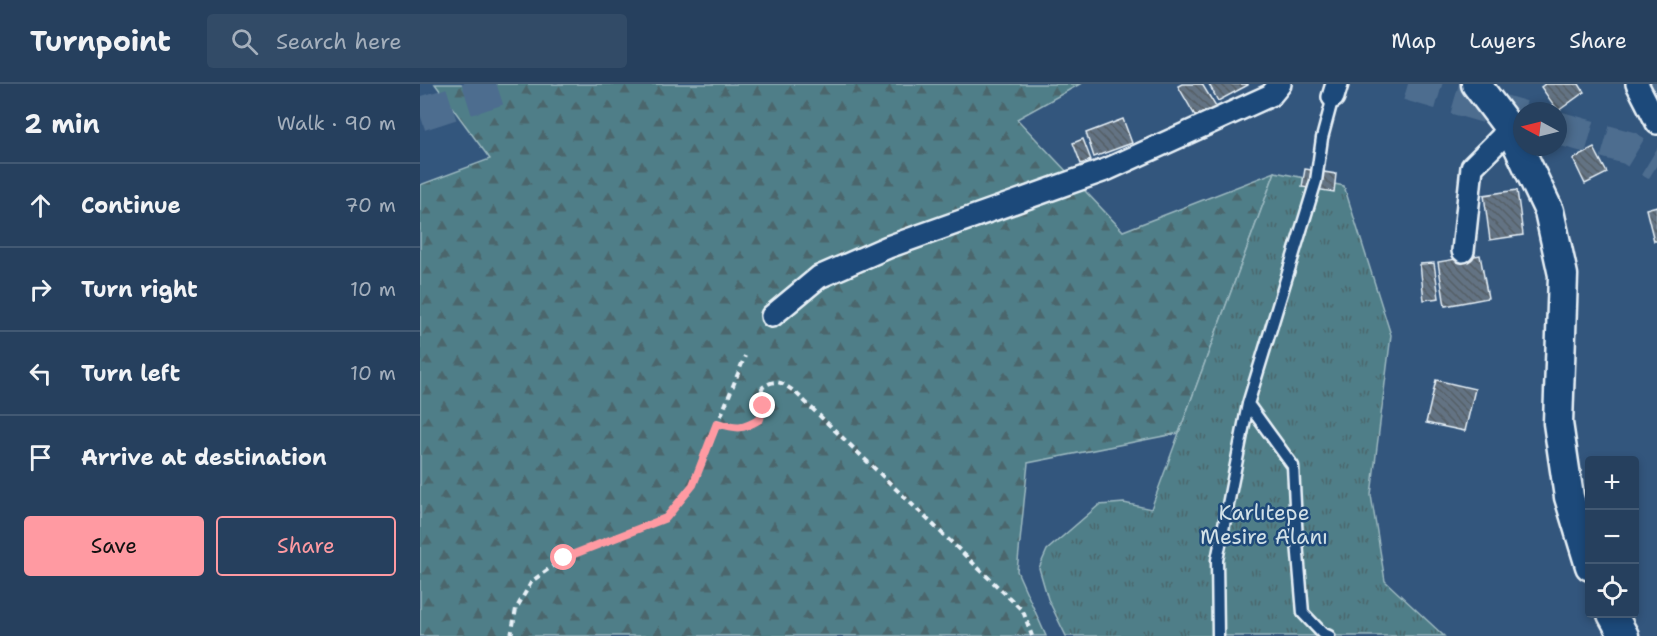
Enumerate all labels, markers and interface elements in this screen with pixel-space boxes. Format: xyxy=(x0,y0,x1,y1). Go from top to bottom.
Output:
search box xyxy=(207,14,627,68)
text: Turnpoint xyxy=(30,22,171,60)
icon: search xyxy=(228,25,261,58)
text: Search here xyxy=(276,27,402,56)
text: Map xyxy=(1391,27,1436,55)
text: Layers xyxy=(1469,27,1536,55)
text: Share xyxy=(1569,27,1627,55)
north arrow xyxy=(1513,102,1567,156)
text: 2 min xyxy=(24,106,100,141)
text: Walk · 90 m xyxy=(277,110,396,136)
icon: ahead xyxy=(24,189,57,222)
text: Continue xyxy=(81,191,181,220)
text: 70 m xyxy=(344,192,396,218)
icon: right xyxy=(24,273,57,306)
text: Turn right xyxy=(81,275,198,304)
text: 10 m xyxy=(350,276,396,302)
icon: left xyxy=(24,357,57,390)
text: Turn left xyxy=(81,359,180,388)
text: 10 m xyxy=(350,360,396,386)
route end xyxy=(749,392,775,418)
icon: arrive xyxy=(24,441,57,474)
text: Arrive at destination xyxy=(81,443,327,472)
map controls xyxy=(1585,456,1639,618)
button: + xyxy=(1585,456,1639,510)
park label: Karlıtepe Mesire Alanı xyxy=(1200,499,1328,551)
button: − xyxy=(1585,510,1639,564)
button: Save xyxy=(24,516,204,576)
button: Share xyxy=(216,516,396,576)
route start xyxy=(550,544,576,570)
button: locate xyxy=(1585,564,1639,618)

